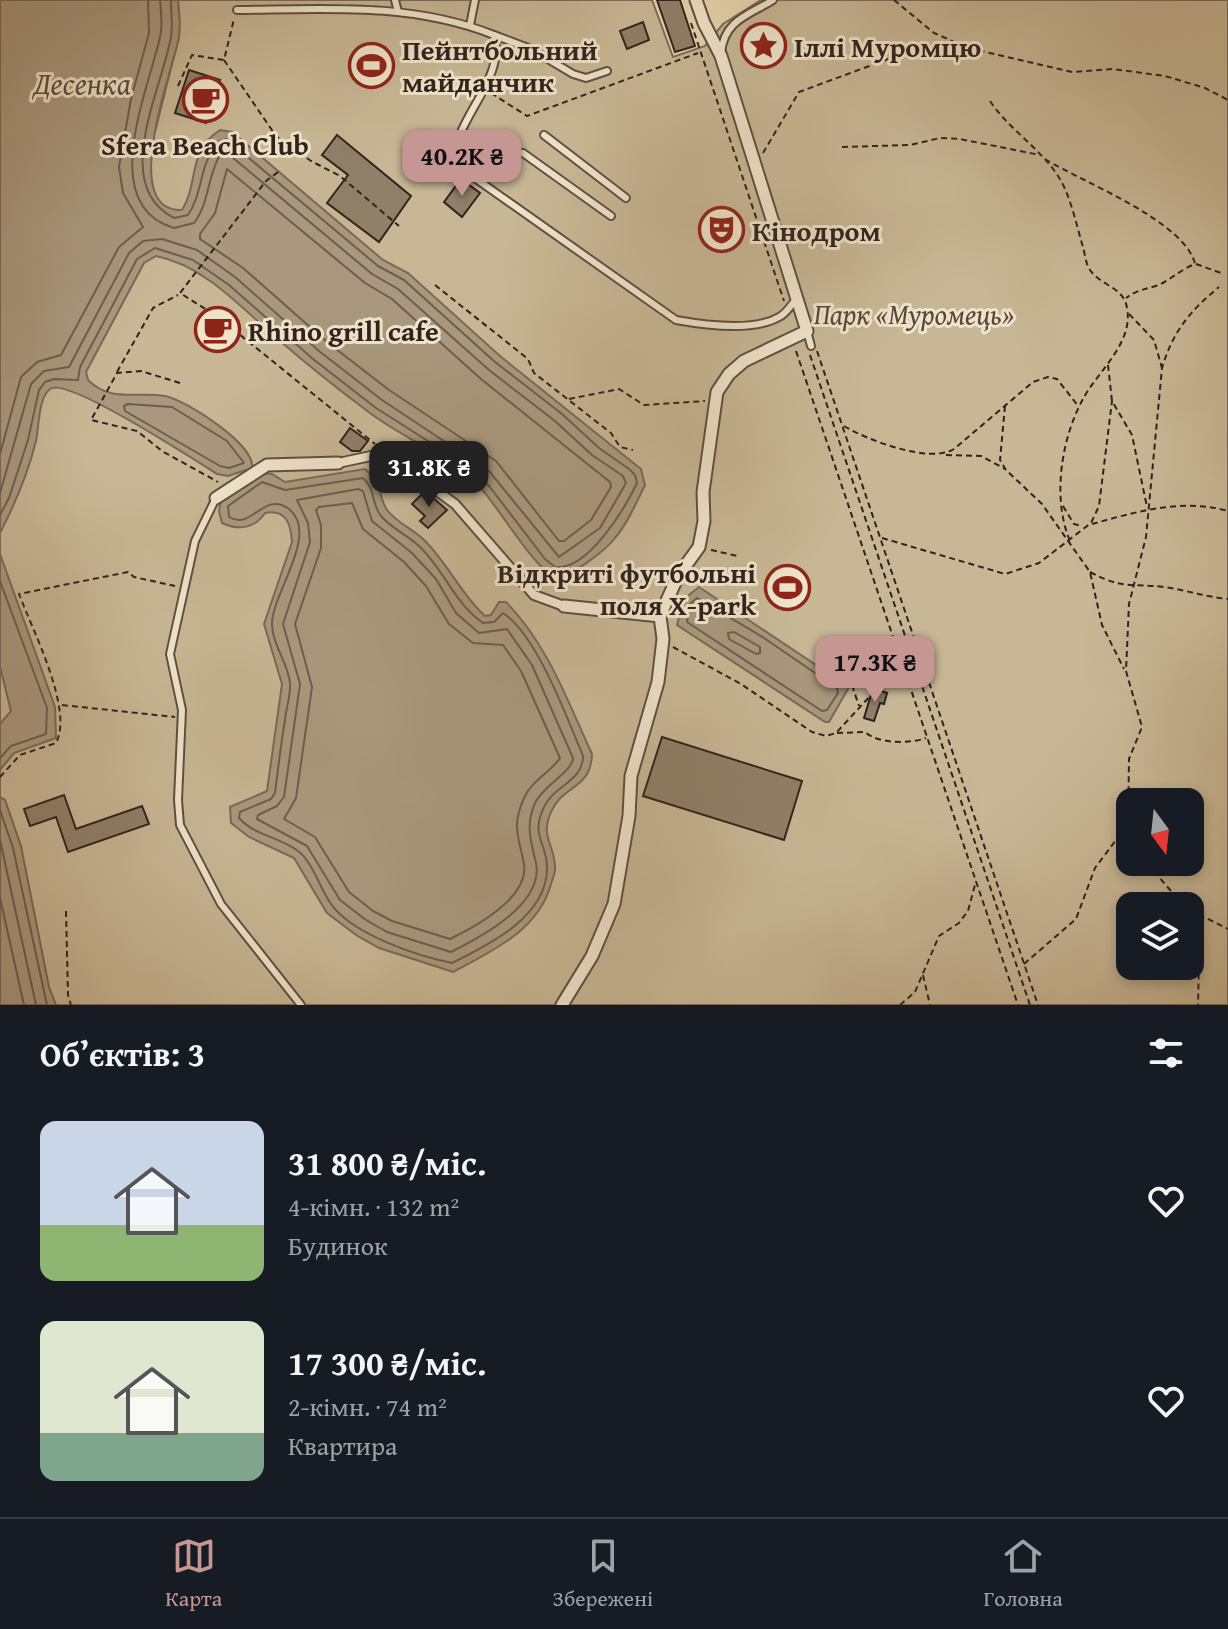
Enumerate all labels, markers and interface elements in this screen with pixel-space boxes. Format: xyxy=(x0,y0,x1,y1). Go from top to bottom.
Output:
place icon: Іллі Муромцю xyxy=(739,22,787,70)
place label: Іллі Муромцю xyxy=(794,26,981,67)
place label: Пейнтбольний майданчик xyxy=(402,29,597,102)
sports icon: Пейнтбольний майданчик xyxy=(347,41,395,89)
water label: Десенка xyxy=(31,61,131,105)
cafe icon: Sfera Beach Club xyxy=(181,76,229,124)
place label: Sfera Beach Club xyxy=(101,124,309,165)
pin: 40.2K ₴ xyxy=(388,130,536,198)
text: 40.2K ₴ xyxy=(420,136,504,175)
theatre icon: Кінодром xyxy=(697,206,745,254)
place label: Кінодром xyxy=(752,210,881,251)
park label: Парк «Муромець» xyxy=(814,293,1014,334)
cafe icon: Rhino grill cafe xyxy=(193,306,241,354)
place label: Rhino grill cafe xyxy=(248,310,439,351)
pin: 31.8K ₴ xyxy=(355,441,503,509)
text: 31.8K ₴ xyxy=(387,447,471,486)
place label: Відкриті футбольні поля X-park xyxy=(497,552,757,625)
sports icon: Відкриті футбольні поля X-park xyxy=(763,564,811,612)
pin: 17.3K ₴ xyxy=(801,636,949,704)
text: 17.3K ₴ xyxy=(833,642,917,681)
north arrow xyxy=(1116,788,1204,876)
map controls xyxy=(1116,788,1204,980)
button: layers xyxy=(1116,892,1204,980)
text: Об’єктів: 3 xyxy=(40,1029,205,1078)
icon: filters xyxy=(1144,1031,1188,1075)
text: 31 800 ₴/міс. xyxy=(288,1138,486,1187)
icon: home xyxy=(104,1153,200,1249)
icon: heart xyxy=(1144,1179,1188,1223)
text: 4-кімн. · 132 m² xyxy=(288,1187,459,1226)
text: Будинок xyxy=(288,1226,388,1265)
text: 17 300 ₴/міс. xyxy=(288,1338,486,1387)
icon: home xyxy=(104,1353,200,1449)
icon: heart xyxy=(1144,1379,1188,1423)
text: 2-кімн. · 74 m² xyxy=(288,1387,447,1426)
text: Квартира xyxy=(288,1426,397,1465)
tab: Карта xyxy=(165,1534,222,1614)
tab: Збережені xyxy=(553,1534,653,1614)
tab: Головна xyxy=(984,1534,1063,1614)

